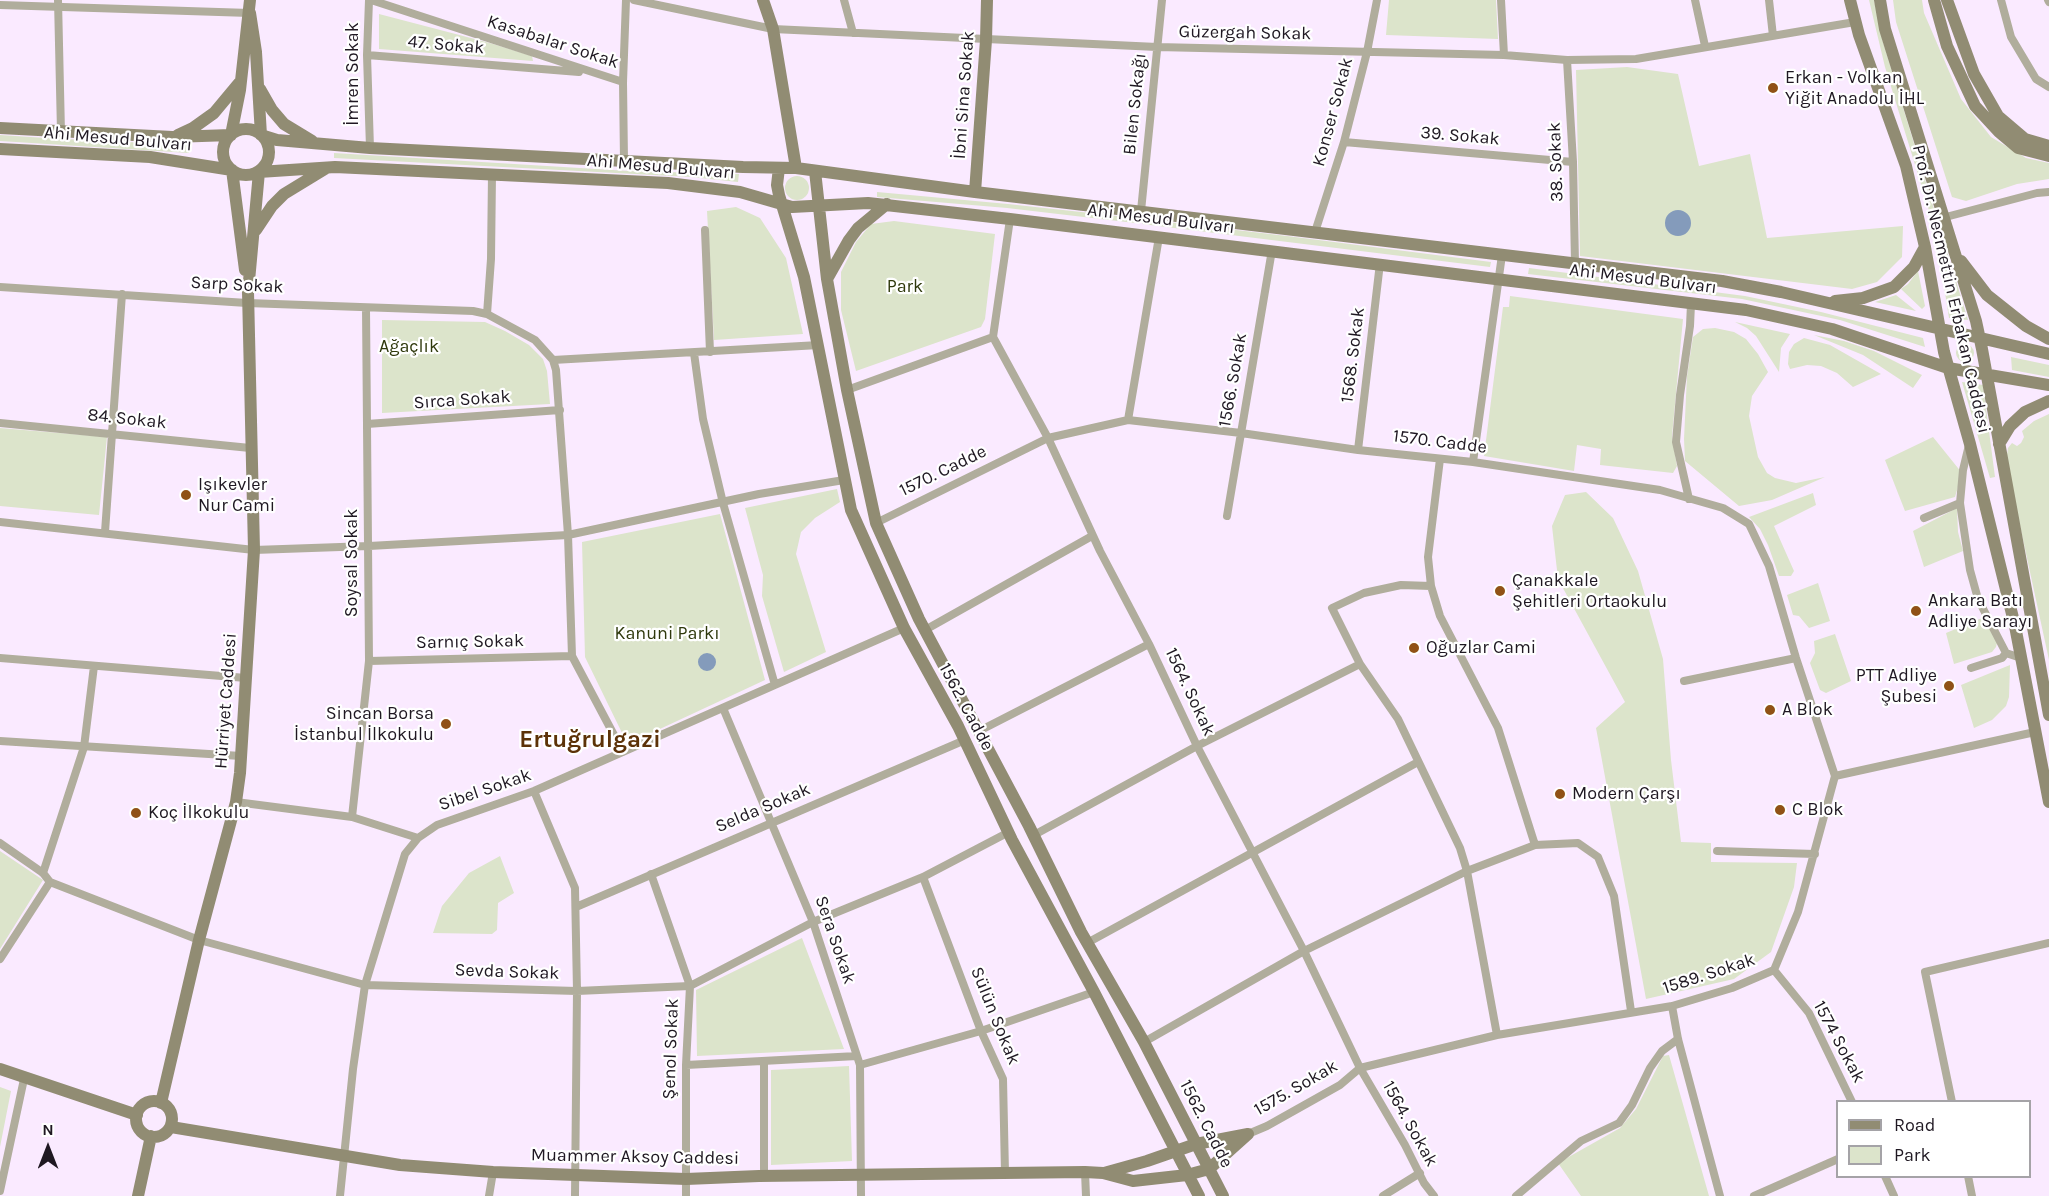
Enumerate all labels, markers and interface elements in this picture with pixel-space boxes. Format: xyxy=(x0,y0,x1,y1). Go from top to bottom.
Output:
street label: Kasabalar Sokak xyxy=(484,10,622,74)
street label: Güzergah Sokak xyxy=(1179,21,1311,45)
street label: İmren Sokak xyxy=(342,22,364,126)
street label: İbni Sina Sokak xyxy=(949,30,979,160)
street label: 47. Sokak xyxy=(407,31,485,59)
street label: Bilen Sokağı xyxy=(1119,52,1151,156)
street label: Konser Sokak xyxy=(1308,55,1358,169)
place label: Erkan - Volkan Yiğit Anadolu İHL xyxy=(1785,67,1924,110)
marker: Erkan - Volkan Yiğit Anadolu İHL xyxy=(1766,81,1780,95)
street label: Ahi Mesud Bulvarı xyxy=(43,122,193,156)
street label: 39. Sokak xyxy=(1419,122,1501,150)
street label: 38. Sokak xyxy=(1544,122,1568,202)
street label: Prof. Dr. Necmettin Erbakan Caddesi xyxy=(1907,143,1995,435)
street label: Ahi Mesud Bulvarı xyxy=(586,150,736,184)
street label: Ahi Mesud Bulvarı xyxy=(1086,199,1236,239)
street label: Ahi Mesud Bulvarı xyxy=(1568,259,1718,299)
street label: Sarp Sokak xyxy=(190,272,284,298)
park label: Park xyxy=(887,276,923,298)
street label: 1568. Sokak xyxy=(1336,306,1370,404)
street label: 1566. Sokak xyxy=(1214,331,1252,429)
park label: Ağaçlık xyxy=(379,336,439,358)
street label: Sırca Sokak xyxy=(413,386,511,414)
street label: 84. Sokak xyxy=(86,404,168,434)
street label: 1570. Cadde xyxy=(1392,426,1488,458)
street label: 1570. Cadde xyxy=(896,441,990,501)
place label: Işıkevler Nur Cami xyxy=(198,474,275,516)
marker: Işıkevler Nur Cami xyxy=(179,488,193,502)
street label: Soysal Sokak xyxy=(341,509,363,617)
place label: Çanakkale Şehitleri Ortaokulu xyxy=(1512,570,1667,612)
marker: Çanakkale Şehitleri Ortaokulu xyxy=(1493,584,1507,598)
place label: Ankara Batı Adliye Sarayı xyxy=(1928,590,2032,632)
marker: Ankara Batı Adliye Sarayı xyxy=(1909,604,1923,618)
park label: Kanuni Parkı xyxy=(615,623,719,645)
street label: Sarnıç Sokak xyxy=(416,630,524,654)
street label: Hürriyet Caddesi xyxy=(210,632,242,770)
place label: Oğuzlar Cami xyxy=(1426,637,1536,659)
marker: Oğuzlar Cami xyxy=(1407,641,1421,655)
street label: 1564. Sokak xyxy=(1160,644,1220,740)
street label: 1562. Cadde xyxy=(934,660,998,754)
place label: PTT Adliye Şubesi xyxy=(1856,665,1937,708)
marker: PTT Adliye Şubesi xyxy=(1942,679,1956,693)
place label: A Blok xyxy=(1782,699,1833,721)
place label: Sincan Borsa İstanbul İlkokulu xyxy=(294,703,434,746)
marker: A Blok xyxy=(1763,703,1777,717)
marker: Sincan Borsa İstanbul İlkokulu xyxy=(439,717,453,731)
district label: Ertuğrulgazi xyxy=(519,726,661,754)
street label: Sibel Sokak xyxy=(436,764,534,816)
street label: Selda Sokak xyxy=(712,778,814,838)
place label: Modern Çarşı xyxy=(1572,783,1681,805)
marker: Modern Çarşı xyxy=(1553,787,1567,801)
place label: C Blok xyxy=(1792,799,1844,821)
place label: Koç İlkokulu xyxy=(148,802,249,824)
marker: C Blok xyxy=(1773,803,1787,817)
marker: Koç İlkokulu xyxy=(129,806,143,820)
street label: Sera Sokak xyxy=(810,893,860,987)
street label: 1589. Sokak xyxy=(1660,949,1758,999)
street label: Sevda Sokak xyxy=(454,959,560,985)
street label: Sülün Sokak xyxy=(966,964,1024,1068)
street label: 1574 Sokak xyxy=(1808,997,1870,1087)
street label: Şenol Sokak xyxy=(658,998,684,1100)
street label: 1575. Sokak xyxy=(1250,1055,1342,1121)
street label: 1562. Cadde xyxy=(1175,1076,1237,1172)
street label: 1564. Sokak xyxy=(1378,1077,1442,1171)
legend xyxy=(1836,1100,2031,1178)
text: Road xyxy=(1894,1114,1935,1136)
north arrow xyxy=(18,1118,78,1178)
text: N xyxy=(42,1120,54,1139)
street label: Muammer Aksoy Caddesi xyxy=(531,1144,739,1170)
text: Park xyxy=(1894,1144,1931,1166)

